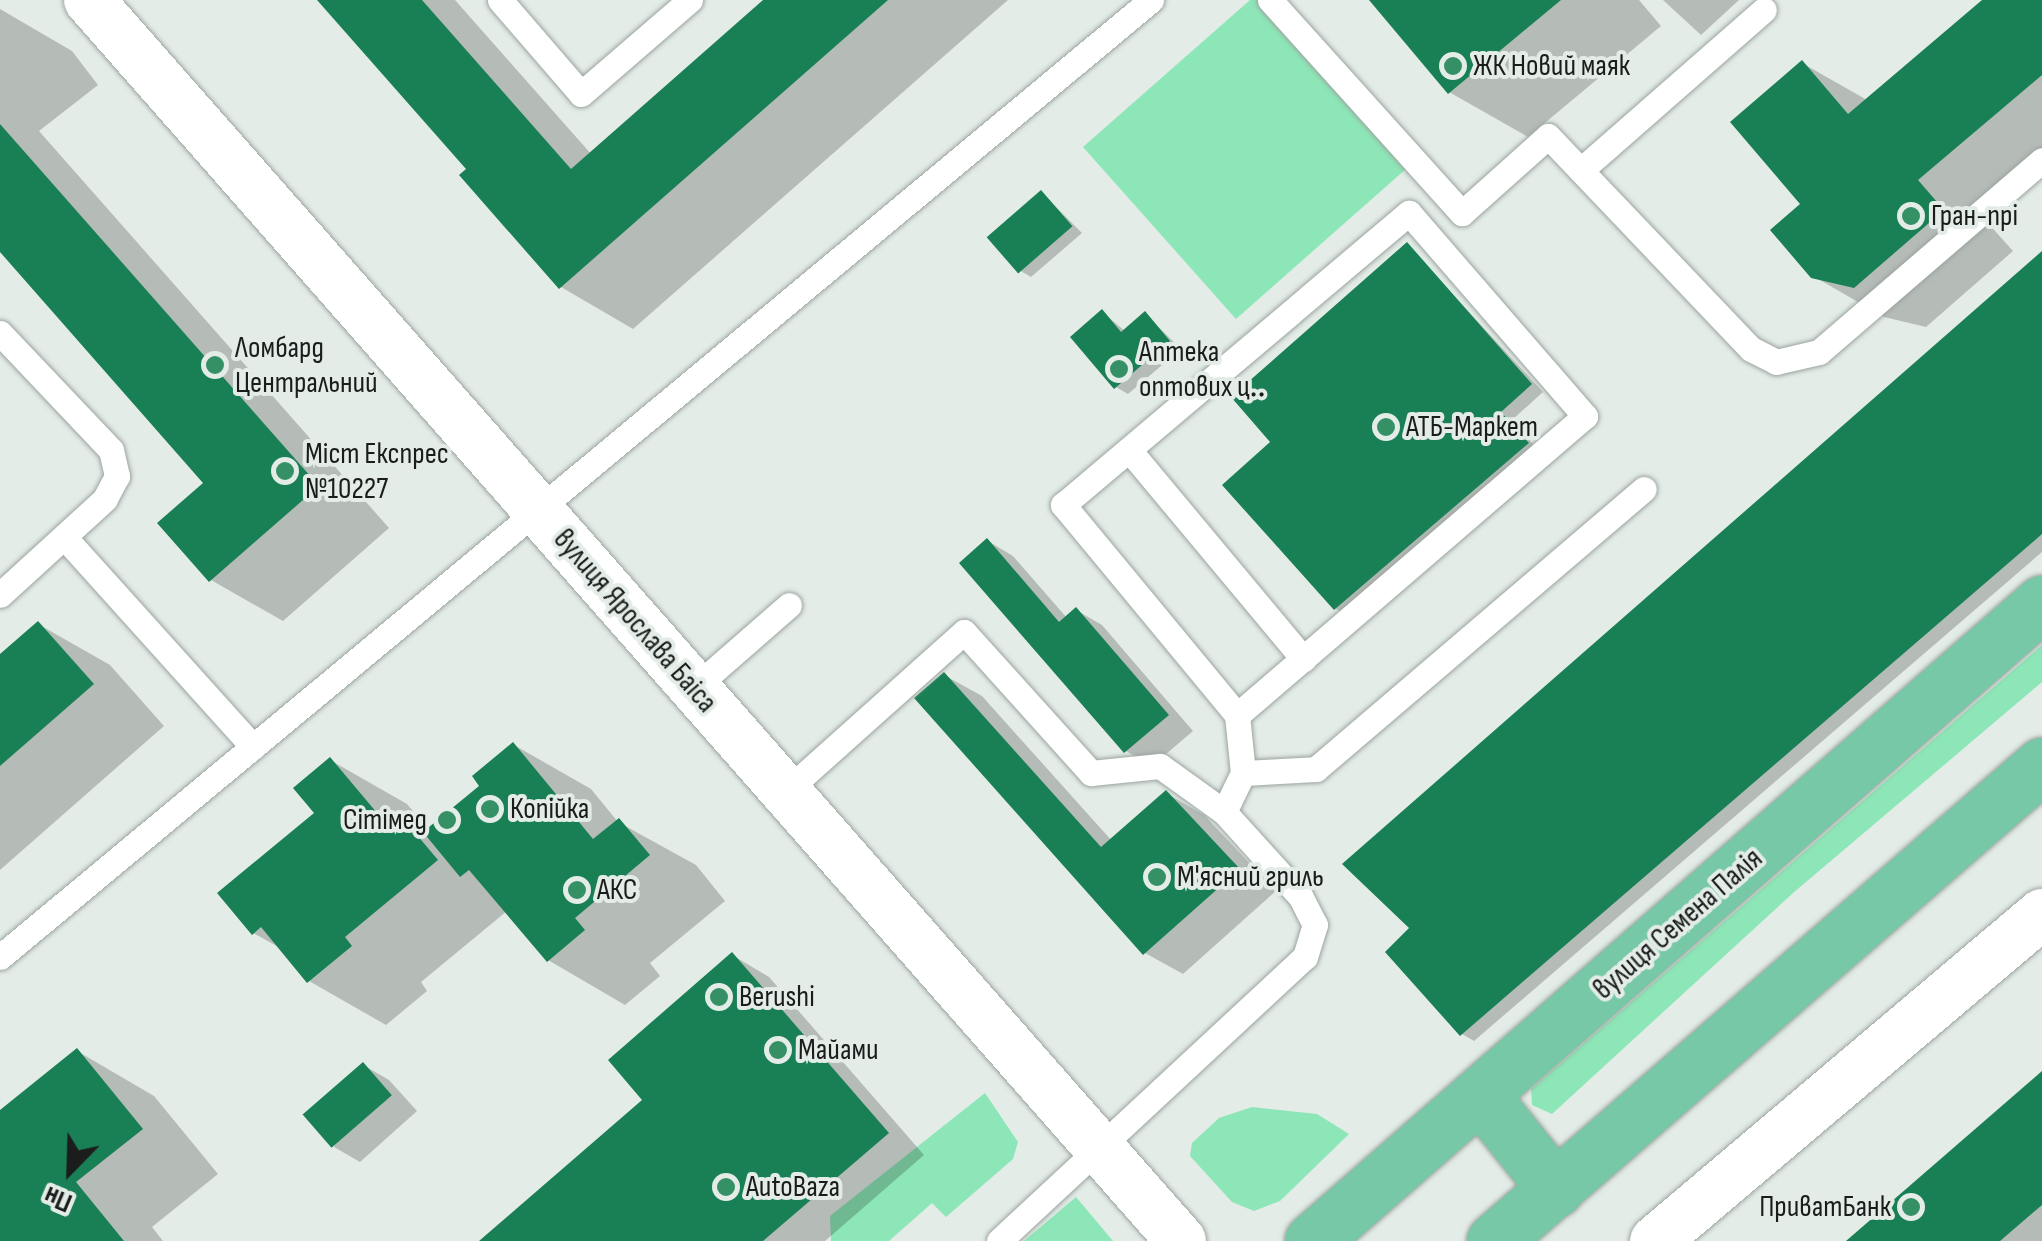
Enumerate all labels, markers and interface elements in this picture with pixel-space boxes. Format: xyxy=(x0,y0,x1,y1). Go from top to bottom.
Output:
place label: ЖК Новий маяк xyxy=(1473,48,1630,84)
marker: ЖК Новий маяк xyxy=(1442,55,1464,77)
place label: Гран-прi xyxy=(1931,198,2018,234)
marker: Гран-прi xyxy=(1900,205,1922,227)
place label: Ломбард Центральний xyxy=(235,330,378,400)
place label: Аптека оптових ц‥ xyxy=(1139,334,1266,404)
marker: Ломбард Центральний xyxy=(204,354,226,376)
marker: Аптека оптових ц‥ xyxy=(1108,358,1130,380)
place label: АТБ-Маркет xyxy=(1406,409,1538,445)
marker: АТБ-Маркет xyxy=(1375,416,1397,438)
place label: Міст Експрес №10227 xyxy=(305,436,449,506)
marker: Міст Експрес №10227 xyxy=(274,460,296,482)
street label: вулиця Ярослава Баіса xyxy=(546,522,724,720)
place label: Копійка xyxy=(510,791,589,827)
marker: Копійка xyxy=(479,798,501,820)
place label: Сітімед xyxy=(343,802,427,838)
marker: Сітімед xyxy=(436,809,458,831)
street label: вулиця Семена Палія xyxy=(1586,841,1770,1007)
place label: М'ясний гриль xyxy=(1177,859,1324,895)
marker: М'ясний гриль xyxy=(1146,866,1168,888)
place label: АКС xyxy=(597,872,637,908)
marker: АКС xyxy=(566,879,588,901)
place label: Berushi xyxy=(739,979,815,1015)
marker: Berushi xyxy=(708,986,730,1008)
place label: Майами xyxy=(798,1032,879,1068)
marker: Майами xyxy=(767,1039,789,1061)
north arrow xyxy=(20,1121,120,1221)
place label: AutoBaza xyxy=(746,1169,840,1205)
marker: AutoBaza xyxy=(715,1176,737,1198)
text: Пн xyxy=(39,1179,77,1220)
place label: ПриватБанк xyxy=(1759,1189,1891,1225)
marker: ПриватБанк xyxy=(1900,1196,1922,1218)

